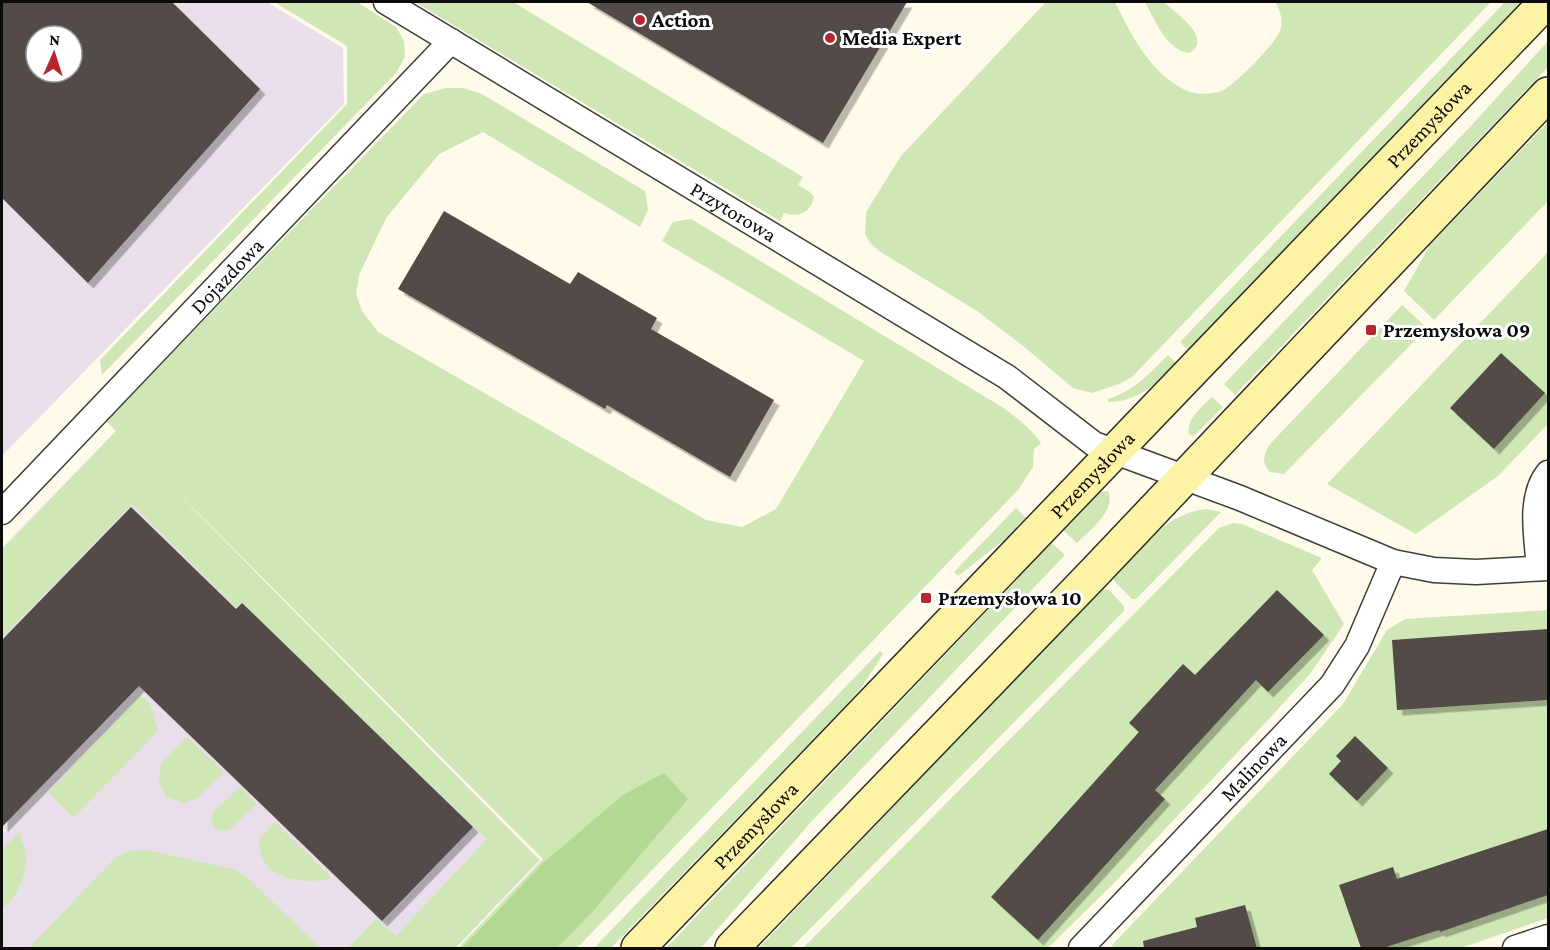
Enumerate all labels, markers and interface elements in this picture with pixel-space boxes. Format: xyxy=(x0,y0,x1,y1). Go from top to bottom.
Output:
place label: Action xyxy=(651,8,711,32)
marker: Action xyxy=(633,13,647,27)
north arrow xyxy=(24,24,84,84)
place label: Media Expert xyxy=(842,26,962,50)
text: N xyxy=(49,31,61,48)
marker: Media Expert xyxy=(823,31,837,45)
street label: Przemysłowa xyxy=(1381,75,1476,173)
street label: Przytorowa xyxy=(686,177,781,247)
street label: Dojazdowa xyxy=(186,233,269,319)
place label: Przemysłowa 09 xyxy=(1383,318,1530,342)
marker: Przemysłowa 09 xyxy=(1364,323,1378,337)
street label: Przemysłowa xyxy=(1045,426,1140,523)
place label: Przemysłowa 10 xyxy=(938,586,1082,610)
marker: Przemysłowa 10 xyxy=(919,591,933,605)
street label: Malinowa xyxy=(1216,728,1292,806)
street label: Przemysłowa xyxy=(708,777,803,874)

